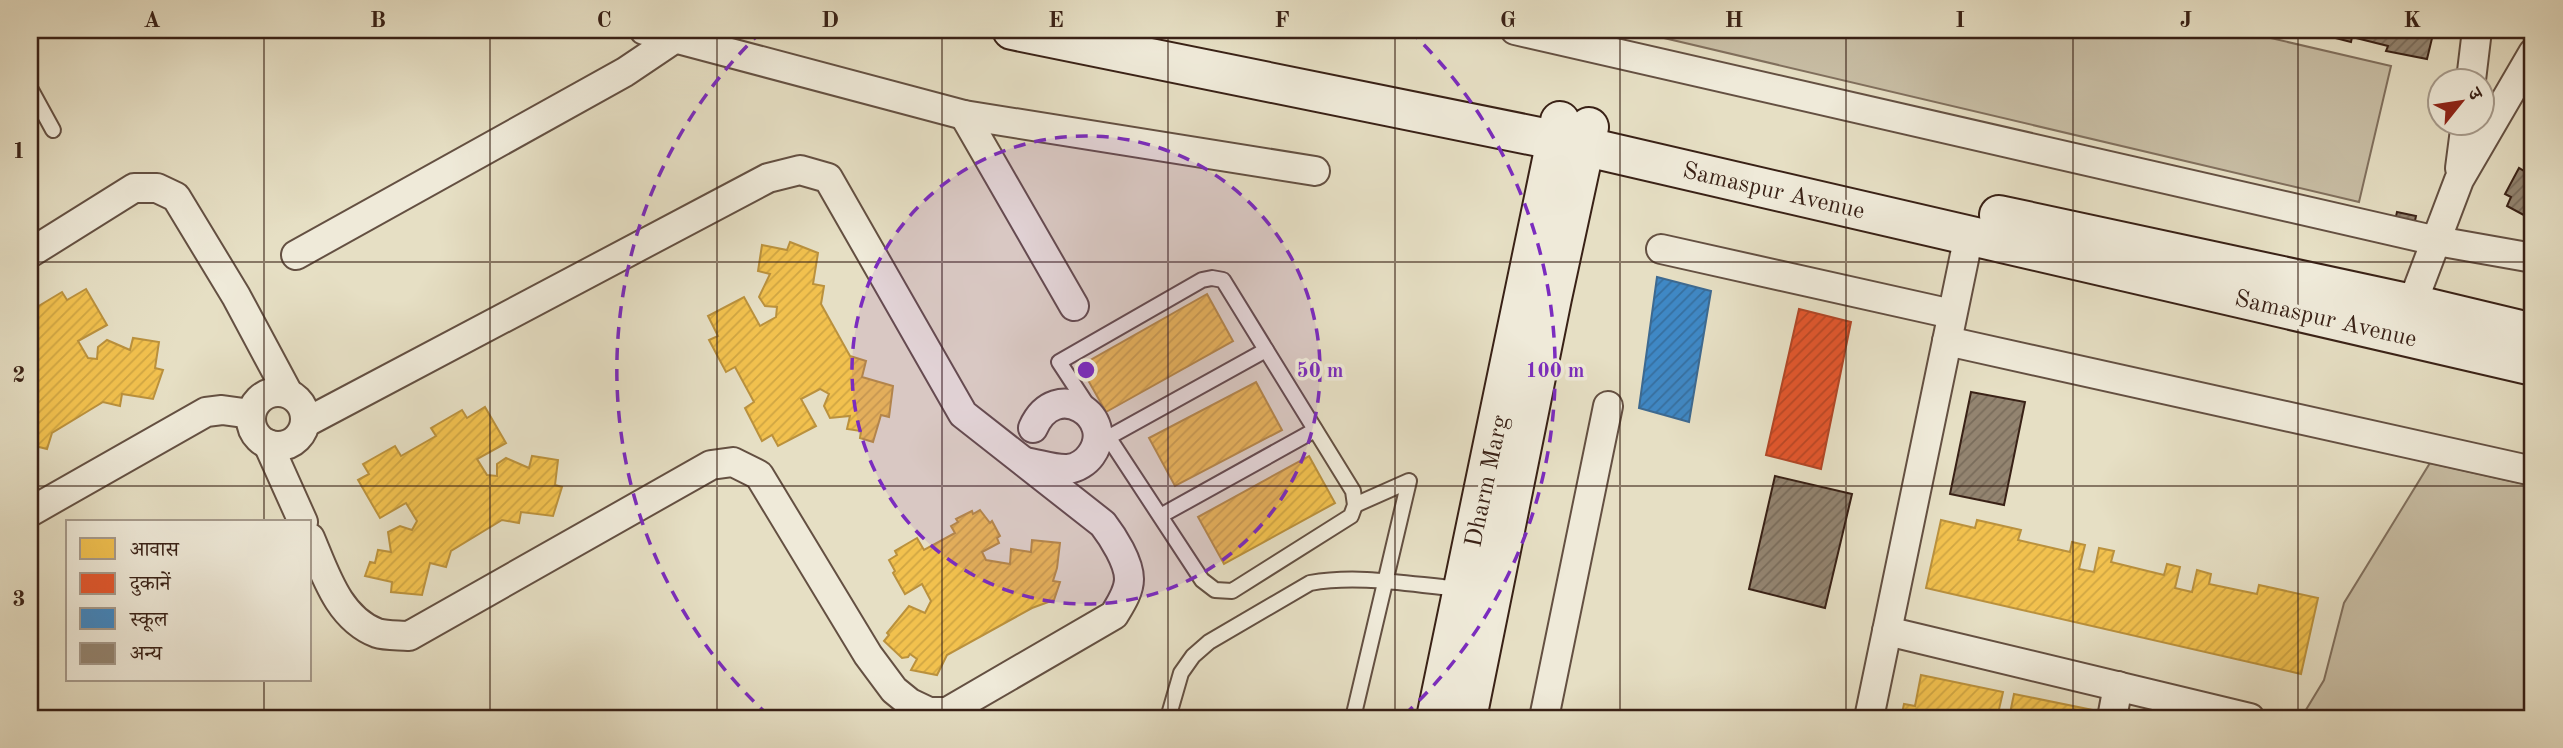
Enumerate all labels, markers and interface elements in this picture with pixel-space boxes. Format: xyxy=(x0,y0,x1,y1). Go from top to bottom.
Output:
text: A xyxy=(143,9,161,32)
text: B xyxy=(370,9,386,32)
text: C xyxy=(596,9,612,32)
text: D xyxy=(821,9,839,32)
text: E xyxy=(1048,9,1064,32)
text: F xyxy=(1274,9,1290,32)
text: G xyxy=(1500,9,1516,32)
text: H xyxy=(1725,9,1743,32)
text: I xyxy=(1955,9,1965,32)
text: J xyxy=(2180,9,2192,32)
text: K xyxy=(2403,9,2421,32)
north arrow xyxy=(2426,66,2496,136)
text: उ xyxy=(2462,84,2485,105)
text: 1 xyxy=(12,140,26,163)
street label: Samaspur Avenue xyxy=(1680,159,1867,225)
street label: Samaspur Avenue xyxy=(2232,287,2419,353)
centre of rings xyxy=(1074,358,1098,382)
text: 50 m xyxy=(1296,361,1344,382)
text: 100 m xyxy=(1525,361,1585,382)
text: 2 xyxy=(12,364,26,387)
street label: Dharm Marg xyxy=(1462,413,1514,549)
legend xyxy=(66,520,312,682)
text: आवास xyxy=(130,540,180,561)
text: दुकानें xyxy=(129,571,172,596)
text: 3 xyxy=(12,588,26,611)
text: स्कूल xyxy=(129,610,169,632)
text: अन्य xyxy=(130,644,163,665)

